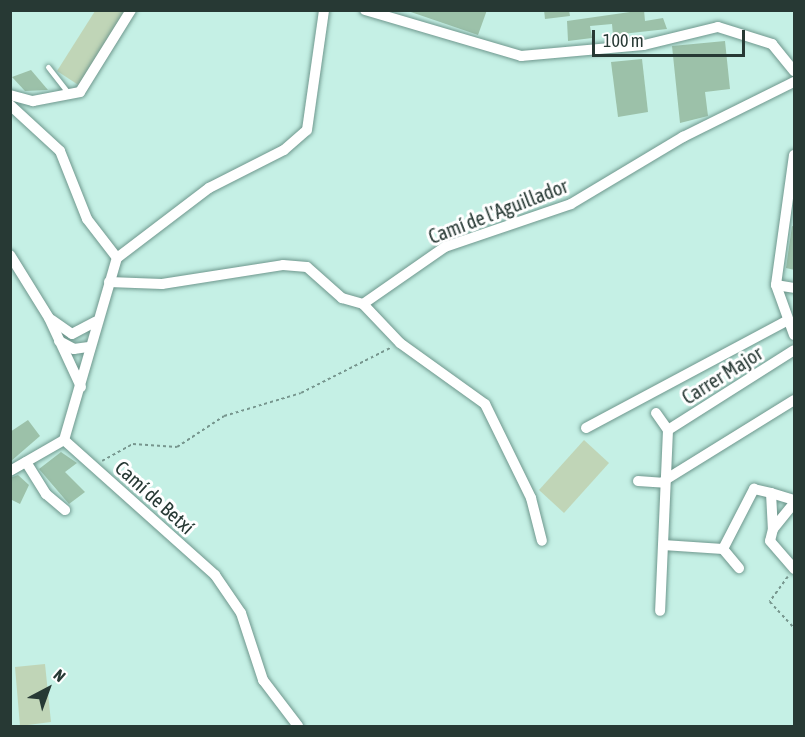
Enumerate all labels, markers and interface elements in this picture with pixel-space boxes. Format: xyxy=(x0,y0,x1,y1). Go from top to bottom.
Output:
scale bar xyxy=(595,18,748,56)
text: 100 m xyxy=(603,30,644,51)
street label: Camí de l'Aguillador xyxy=(425,173,571,249)
street label: Carrer Major xyxy=(677,341,767,409)
street label: Camí de Betxí xyxy=(110,455,200,539)
north arrow xyxy=(18,659,78,719)
text: N xyxy=(50,666,69,685)

